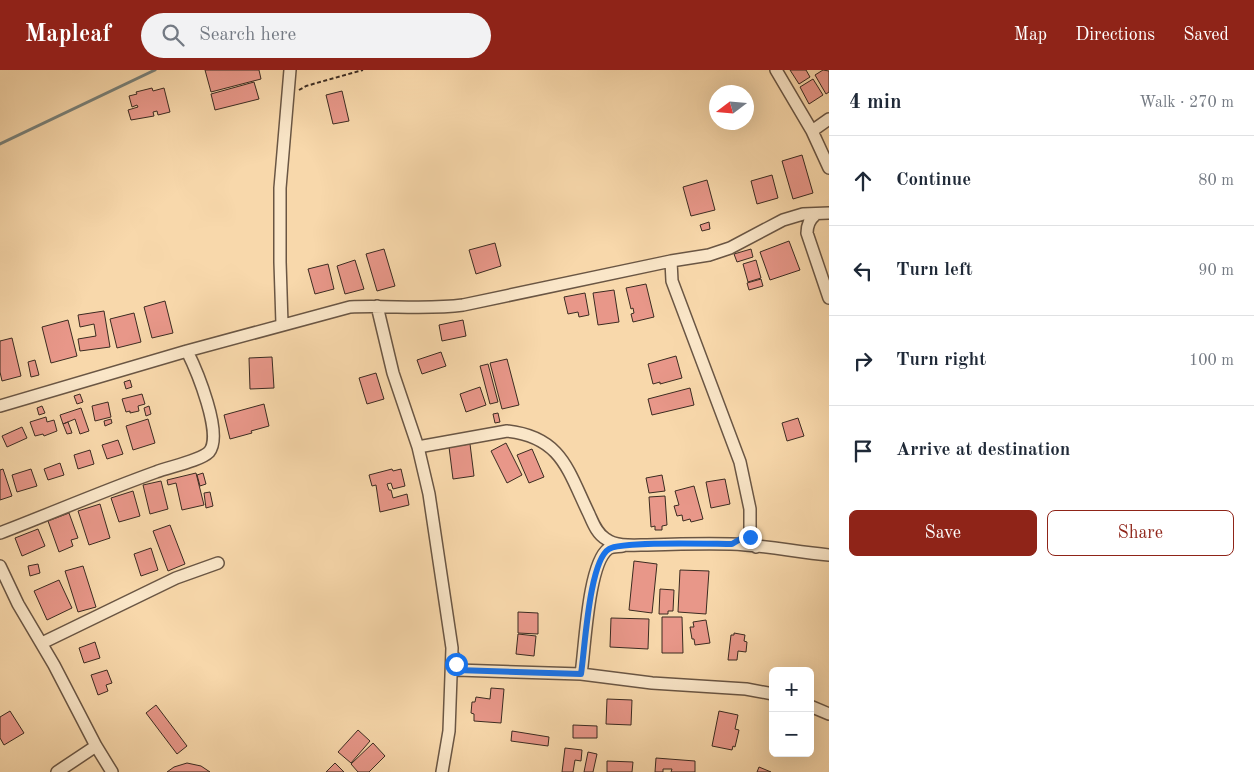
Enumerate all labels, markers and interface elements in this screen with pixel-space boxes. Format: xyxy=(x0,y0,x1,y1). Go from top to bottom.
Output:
search box xyxy=(141,13,491,58)
icon: search xyxy=(159,21,187,49)
text: Mapleaf xyxy=(25,23,111,47)
text: Search here xyxy=(199,26,296,45)
text: Map xyxy=(1014,26,1047,44)
text: Directions xyxy=(1075,26,1155,44)
text: Saved xyxy=(1183,26,1229,44)
north arrow xyxy=(709,85,754,130)
text: 4 min xyxy=(849,92,902,113)
text: Walk · 270 m xyxy=(1139,95,1234,111)
icon: ahead xyxy=(849,167,877,195)
text: Continue xyxy=(896,171,971,190)
text: 80 m xyxy=(1198,173,1234,189)
icon: left xyxy=(849,257,877,285)
text: Turn left xyxy=(896,261,973,280)
text: 90 m xyxy=(1198,263,1234,279)
icon: right xyxy=(849,347,877,375)
text: Turn right xyxy=(896,351,986,370)
text: 100 m xyxy=(1189,353,1234,369)
icon: arrive xyxy=(849,437,877,465)
text: Arrive at destination xyxy=(896,441,1070,460)
button: Save xyxy=(849,510,1037,556)
button: Share xyxy=(1047,510,1234,556)
route end xyxy=(739,526,762,549)
route start xyxy=(445,653,468,676)
map controls xyxy=(769,667,814,757)
button: + xyxy=(769,667,814,712)
button: − xyxy=(769,712,814,757)

